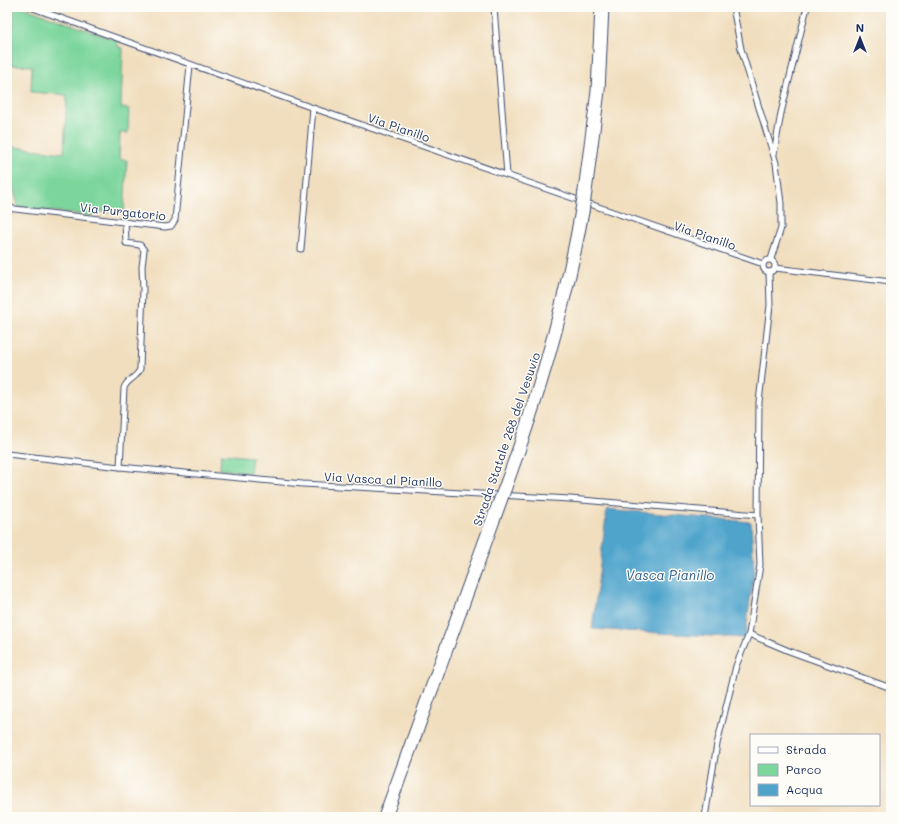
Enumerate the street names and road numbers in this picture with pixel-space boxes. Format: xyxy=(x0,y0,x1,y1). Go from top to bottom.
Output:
street label: Via Pianillo xyxy=(366,109,432,145)
street label: Via Purgatorio xyxy=(79,199,167,223)
street label: Via Pianillo xyxy=(672,217,738,253)
street label: Strada Statale 268 del Vesuvio xyxy=(469,350,543,528)
street label: Via Vasca al Pianillo xyxy=(323,468,443,490)

